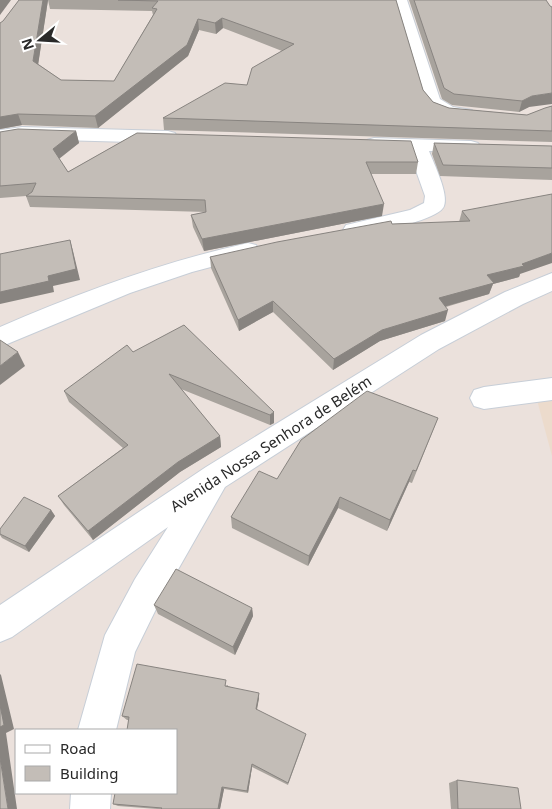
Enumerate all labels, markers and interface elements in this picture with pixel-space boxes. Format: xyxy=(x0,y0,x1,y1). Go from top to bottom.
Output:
north arrow xyxy=(15,15,65,65)
text: N xyxy=(16,36,38,53)
street label: Avenida Nossa Senhora de Belém xyxy=(166,370,375,516)
legend xyxy=(15,729,178,794)
text: Road xyxy=(60,738,96,758)
text: Building xyxy=(60,763,118,783)

